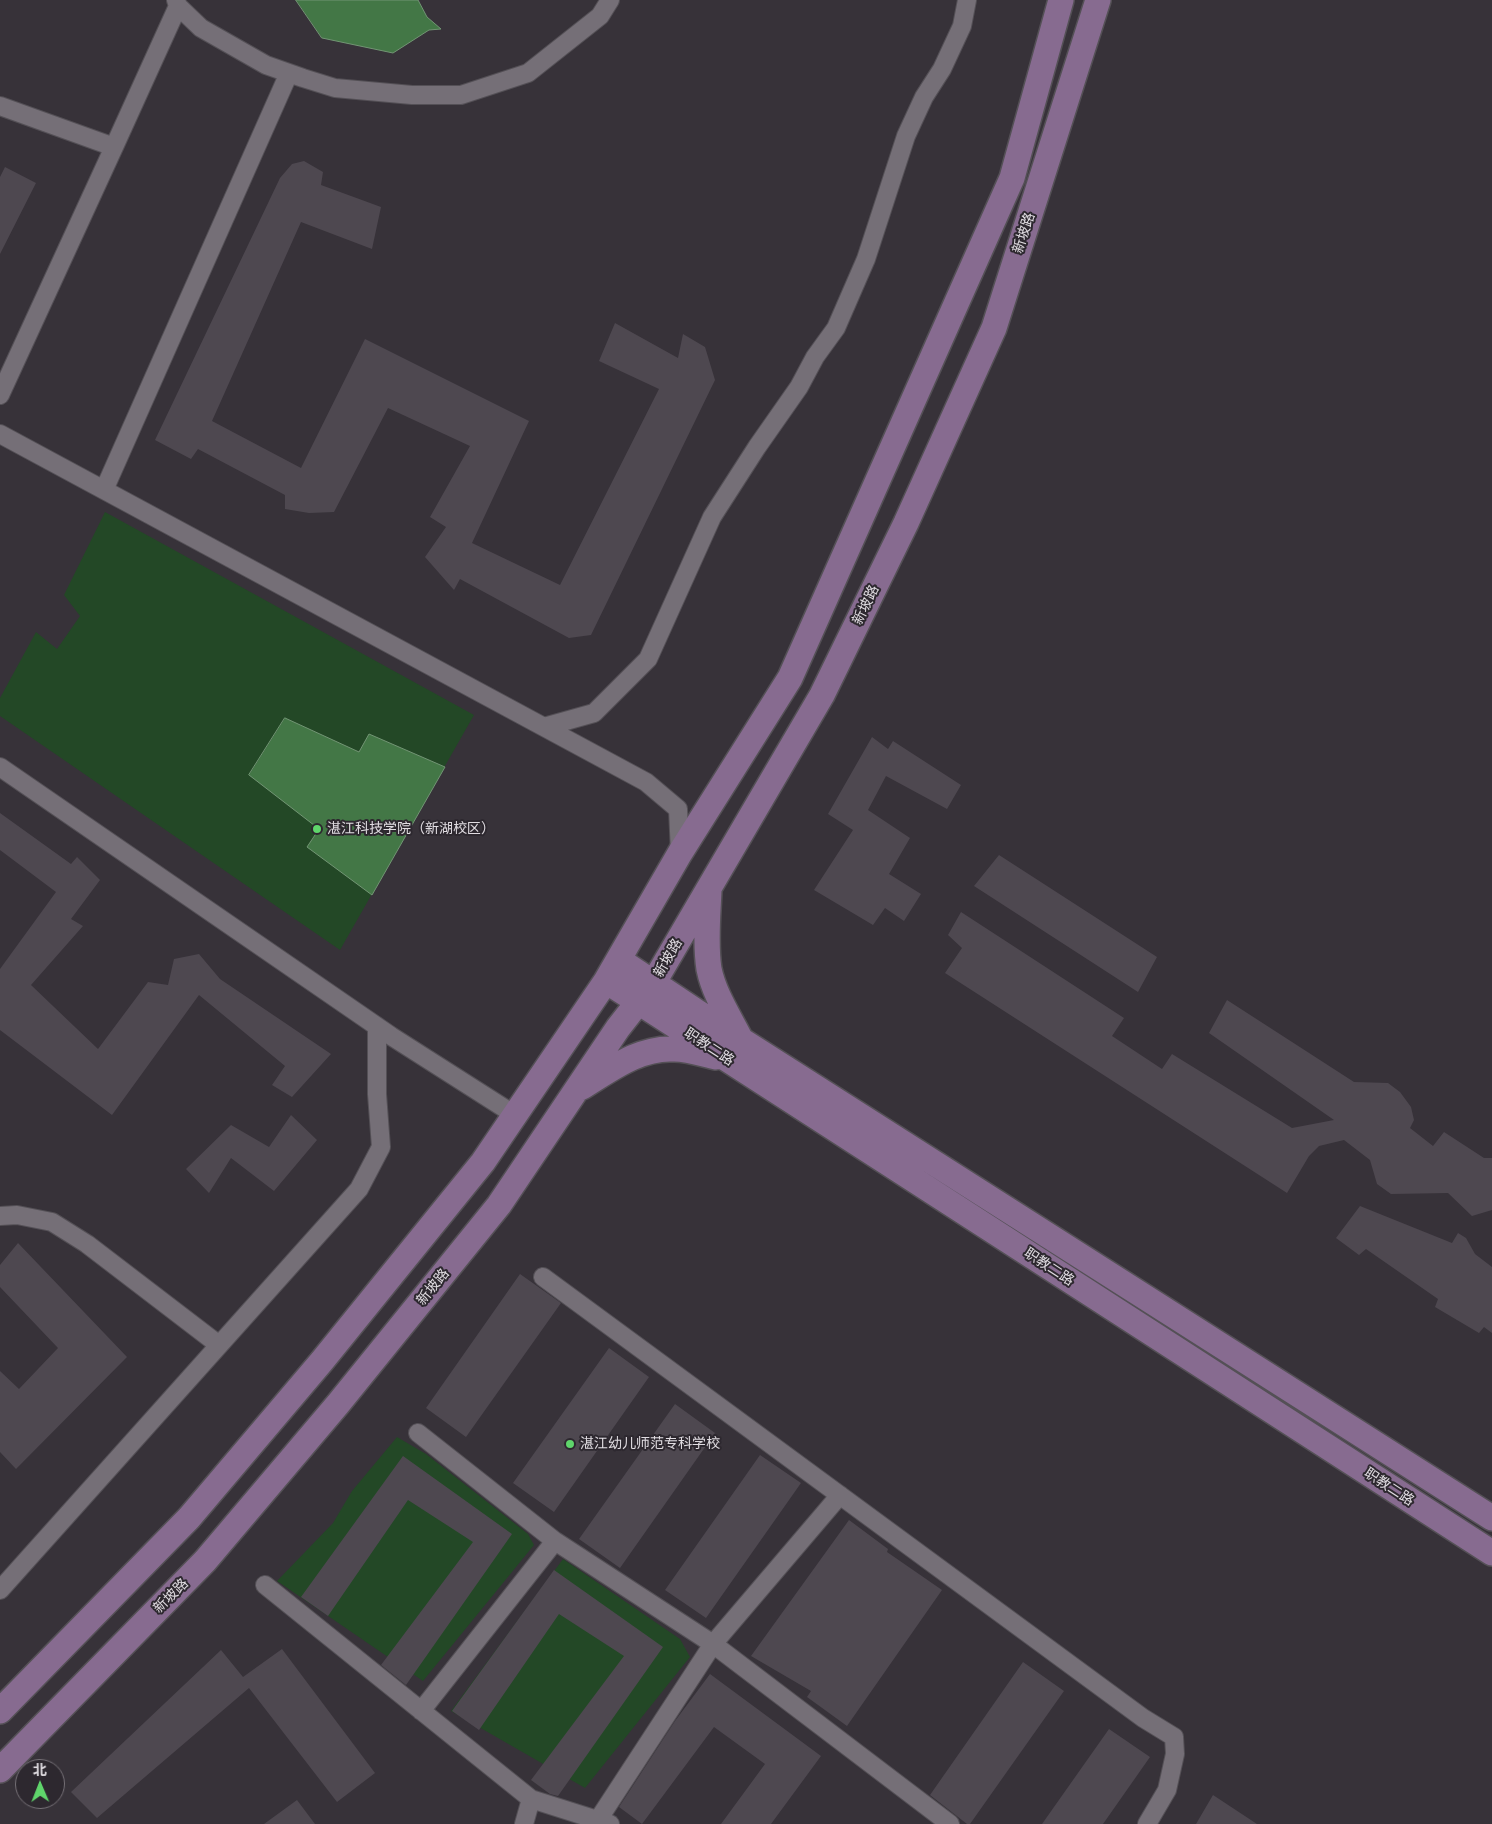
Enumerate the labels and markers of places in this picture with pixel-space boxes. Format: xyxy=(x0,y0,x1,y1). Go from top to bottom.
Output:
place label: 湛江科技学院（新湖校区） xyxy=(327,821,495,837)
marker: 湛江科技学院（新湖校区） xyxy=(311,823,323,835)
place label: 湛江幼儿师范专科学校 xyxy=(580,1436,720,1452)
marker: 湛江幼儿师范专科学校 xyxy=(564,1438,576,1450)

